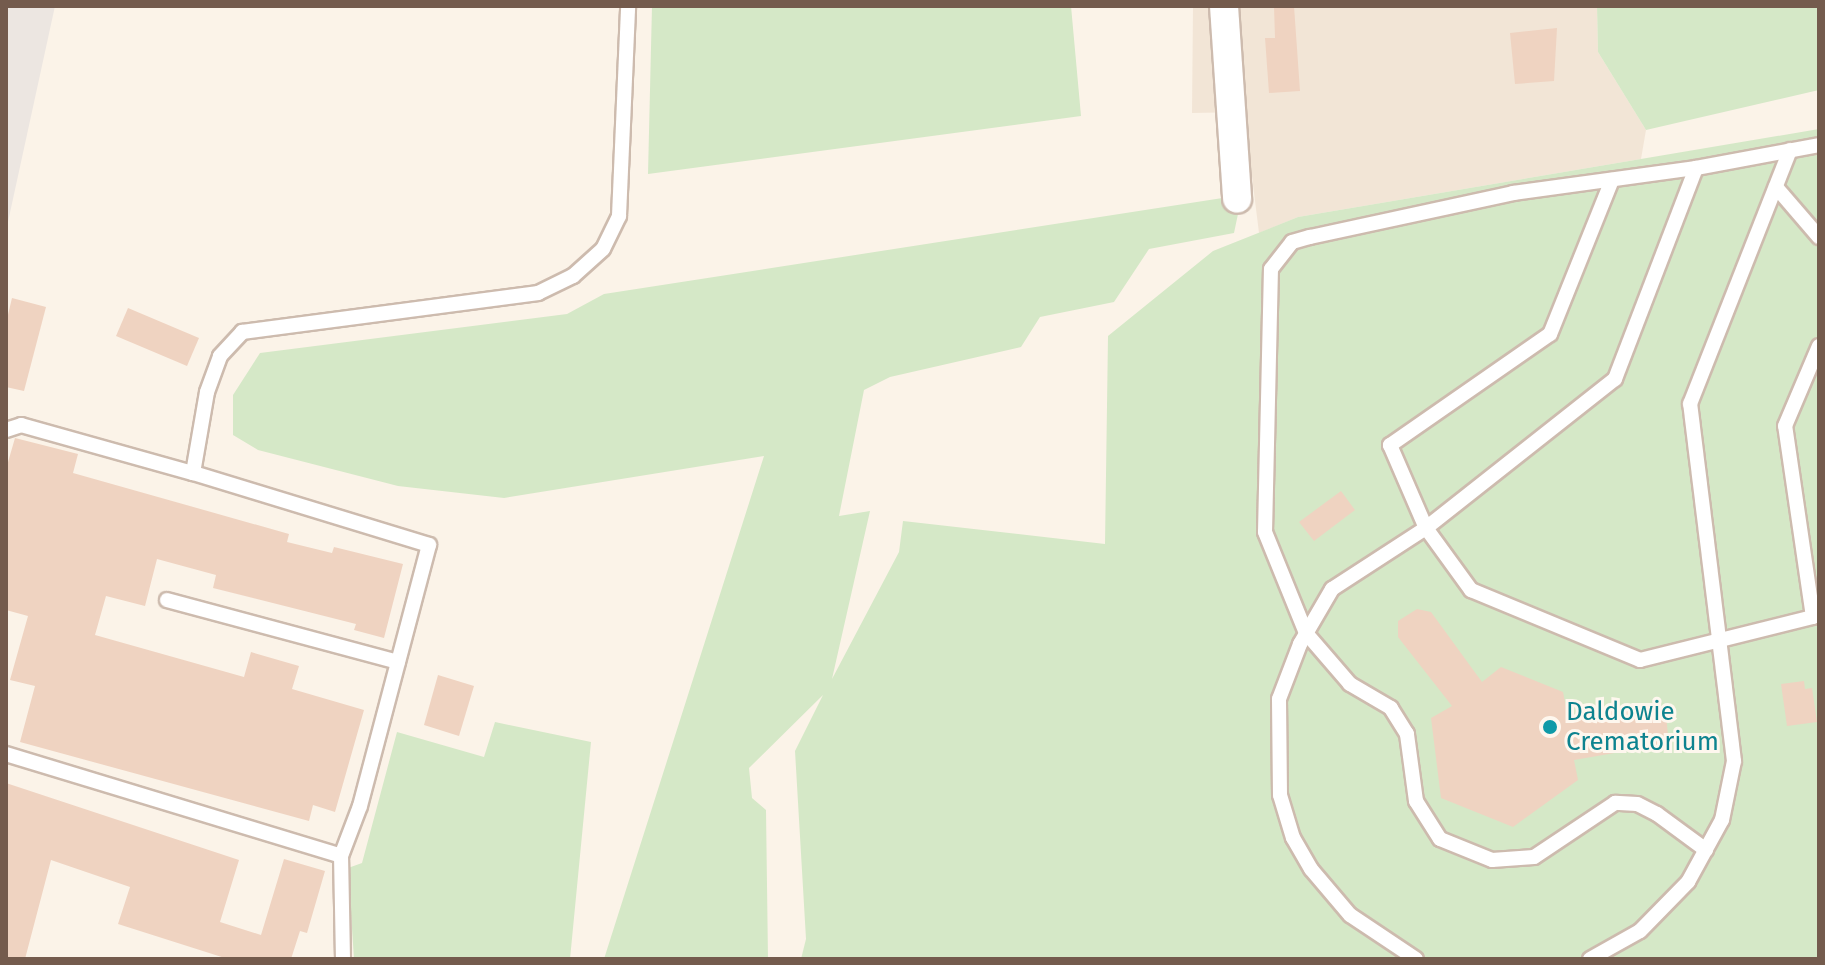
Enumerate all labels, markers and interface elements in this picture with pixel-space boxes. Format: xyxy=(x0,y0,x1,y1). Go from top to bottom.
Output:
place label: Daldowie Crematorium xyxy=(1566,696,1719,758)
marker: Daldowie Crematorium xyxy=(1541,718,1559,736)

